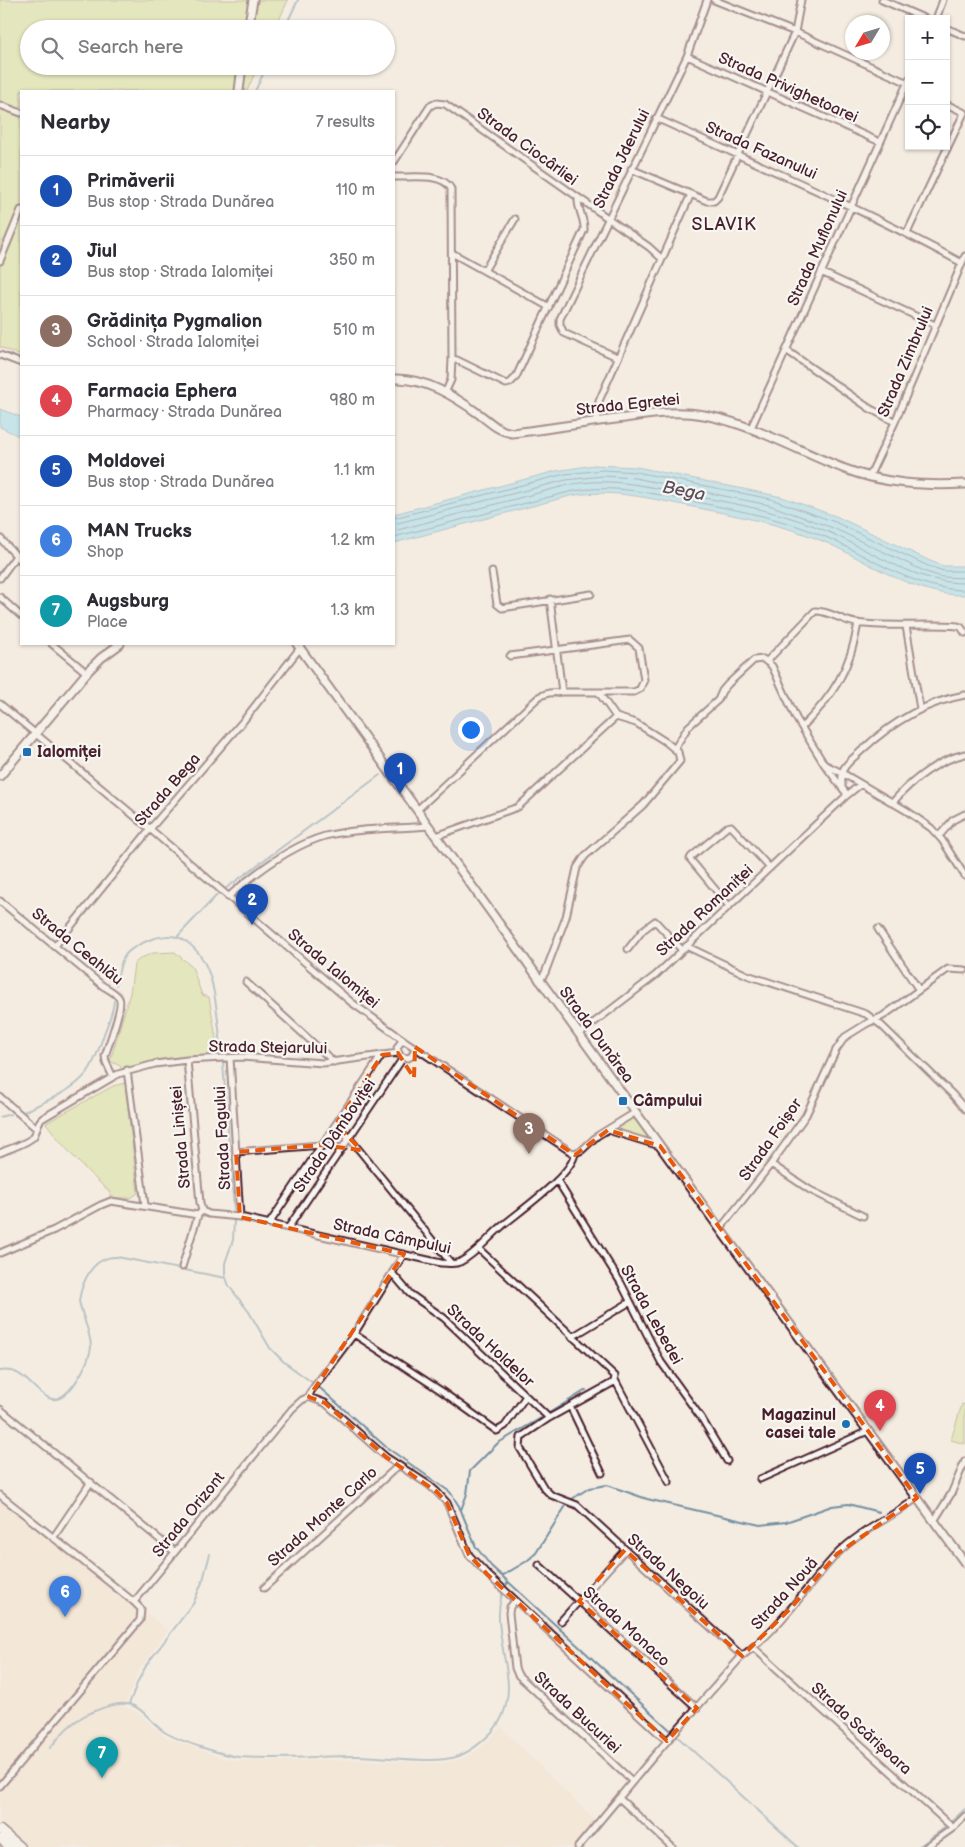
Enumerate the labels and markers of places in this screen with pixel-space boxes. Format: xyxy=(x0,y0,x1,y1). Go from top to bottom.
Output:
place label: Ialomiței xyxy=(37,743,101,762)
marker: Ialomiței xyxy=(21,746,33,758)
pin: 1 xyxy=(384,753,416,794)
pin: 2 xyxy=(236,884,268,925)
place label: Câmpului xyxy=(633,1092,702,1111)
marker: Câmpului xyxy=(617,1095,629,1107)
pin: 3 xyxy=(513,1113,545,1154)
pin: 4 xyxy=(864,1390,896,1431)
place label: Magazinul casei tale xyxy=(761,1406,836,1443)
marker: Magazinul casei tale xyxy=(840,1418,852,1430)
pin: 5 xyxy=(904,1453,936,1494)
pin: 6 xyxy=(49,1576,81,1617)
pin: 7 xyxy=(86,1737,118,1778)

